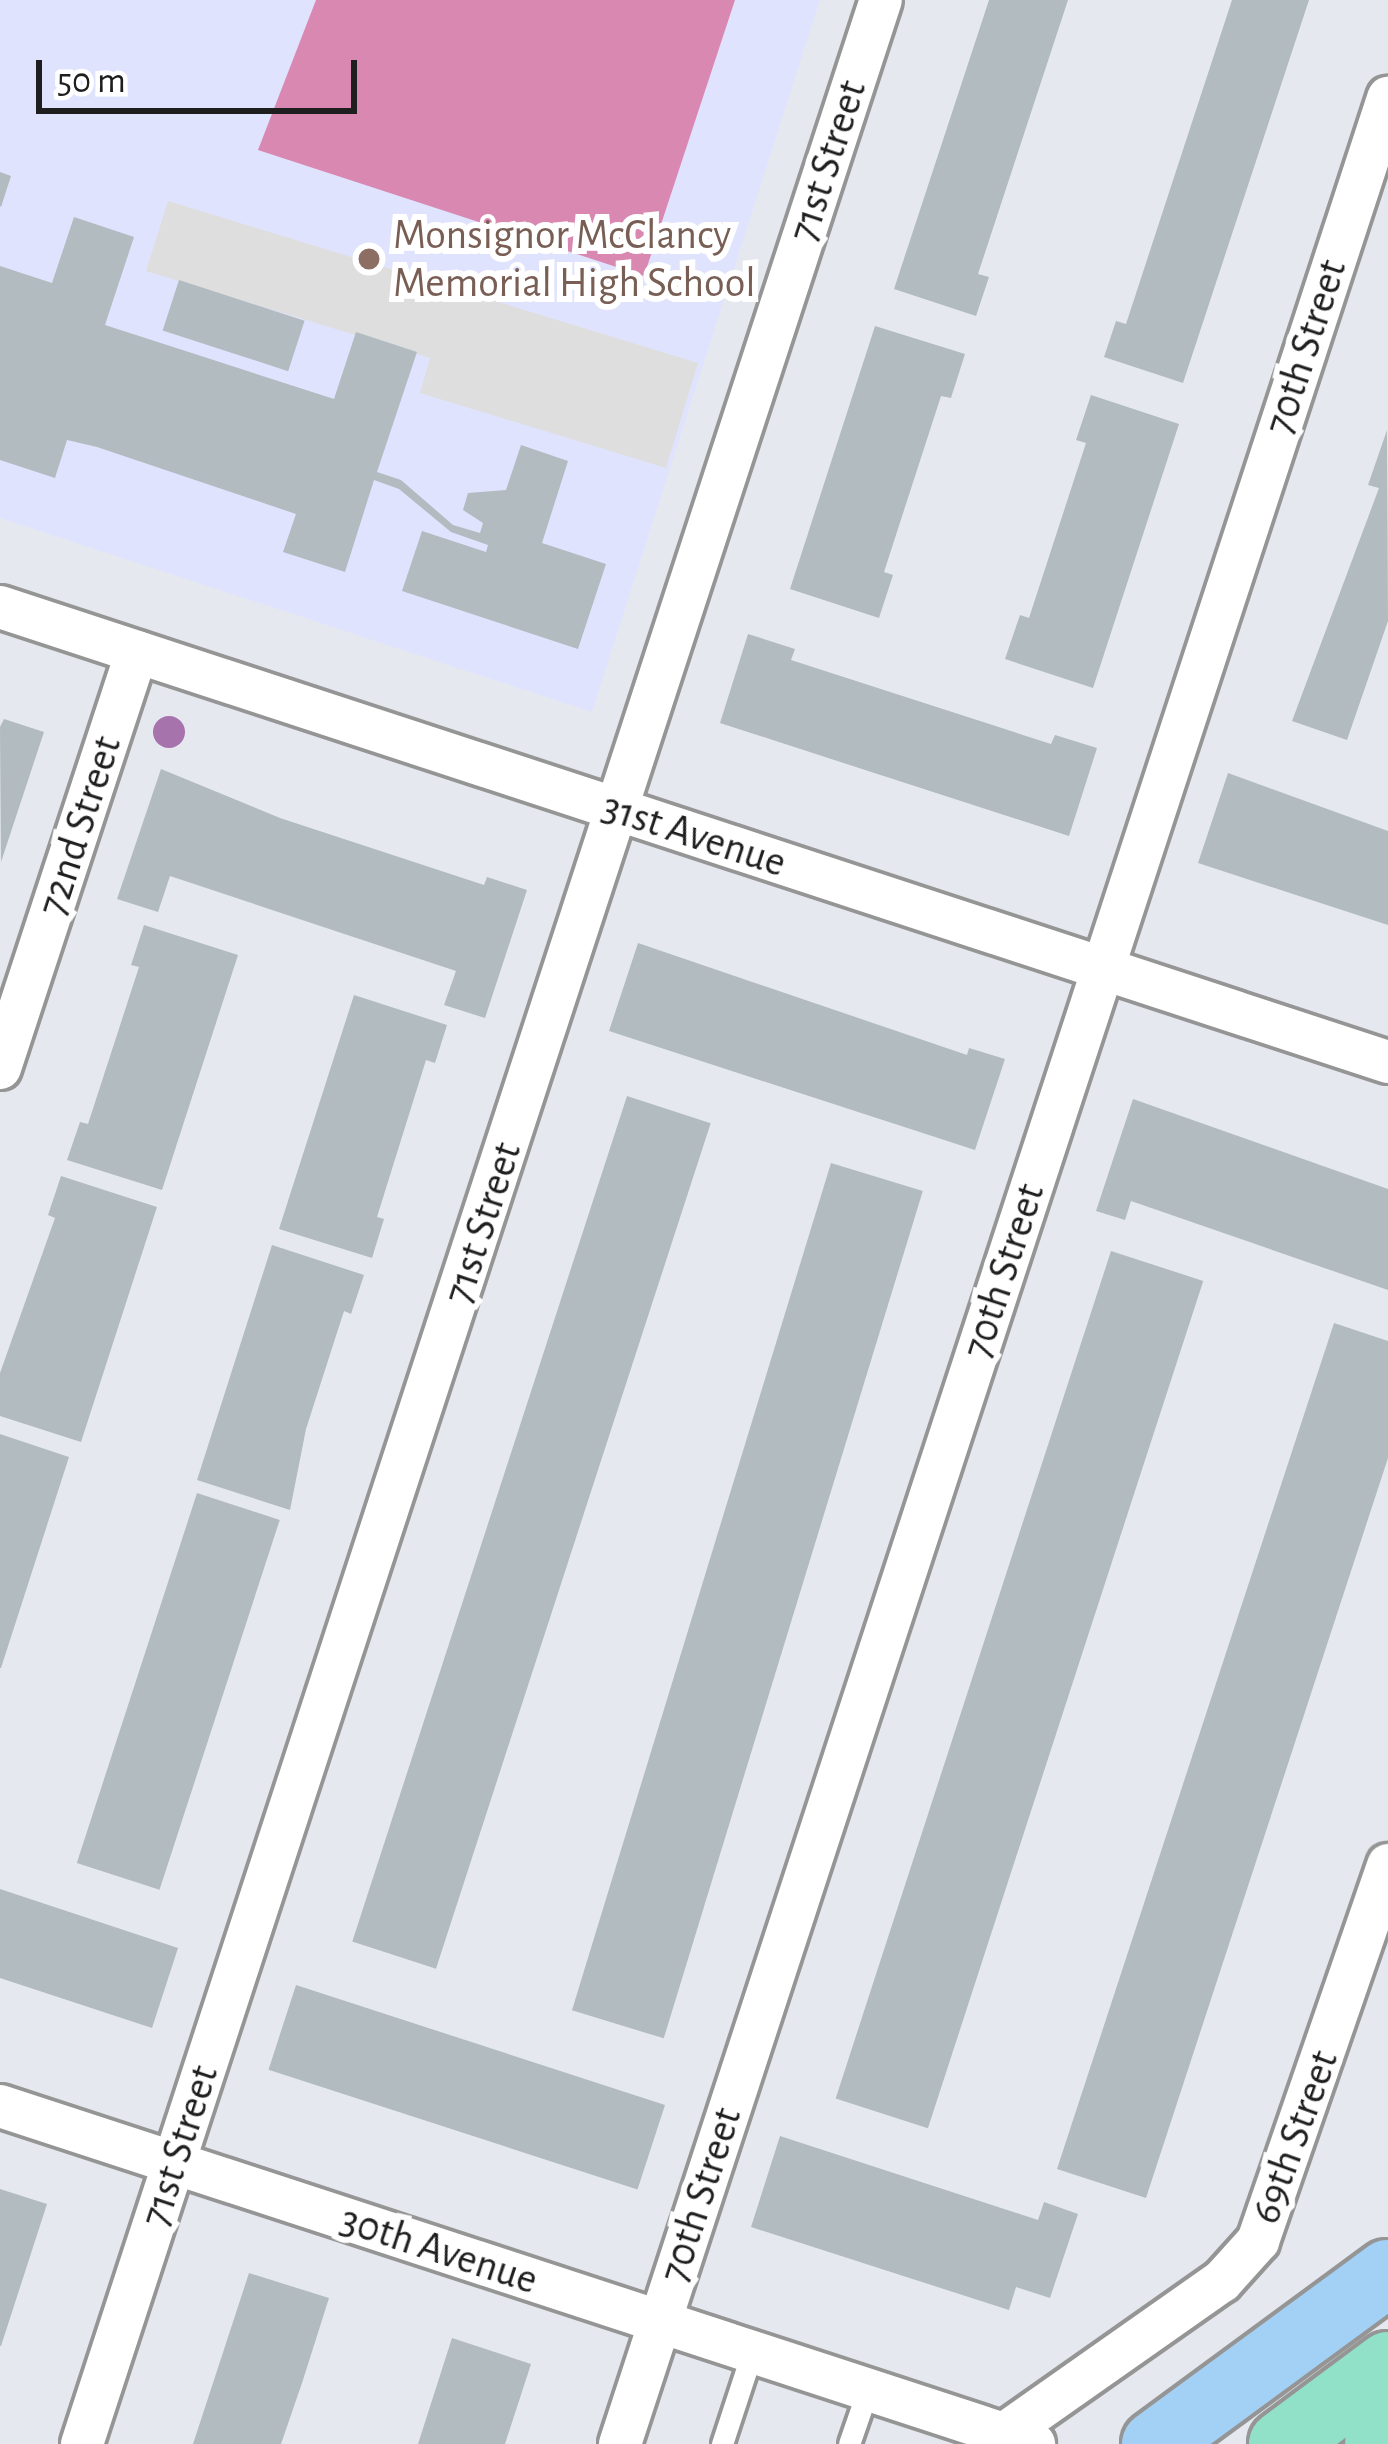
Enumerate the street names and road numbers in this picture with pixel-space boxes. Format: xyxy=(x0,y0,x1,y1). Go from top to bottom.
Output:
street label: 71st Street xyxy=(778,74,878,248)
street label: 70th Street xyxy=(1254,253,1358,441)
street label: 72nd Street xyxy=(27,730,133,922)
street label: 31st Avenue xyxy=(596,782,792,888)
street label: 71st Street xyxy=(433,1136,533,1310)
street label: 70th Street xyxy=(952,1177,1056,1365)
street label: 69th Street xyxy=(1240,2044,1350,2230)
street label: 71st Street xyxy=(130,2059,230,2233)
street label: 70th Street xyxy=(649,2101,753,2289)
street label: 30th Avenue xyxy=(334,2195,544,2305)

